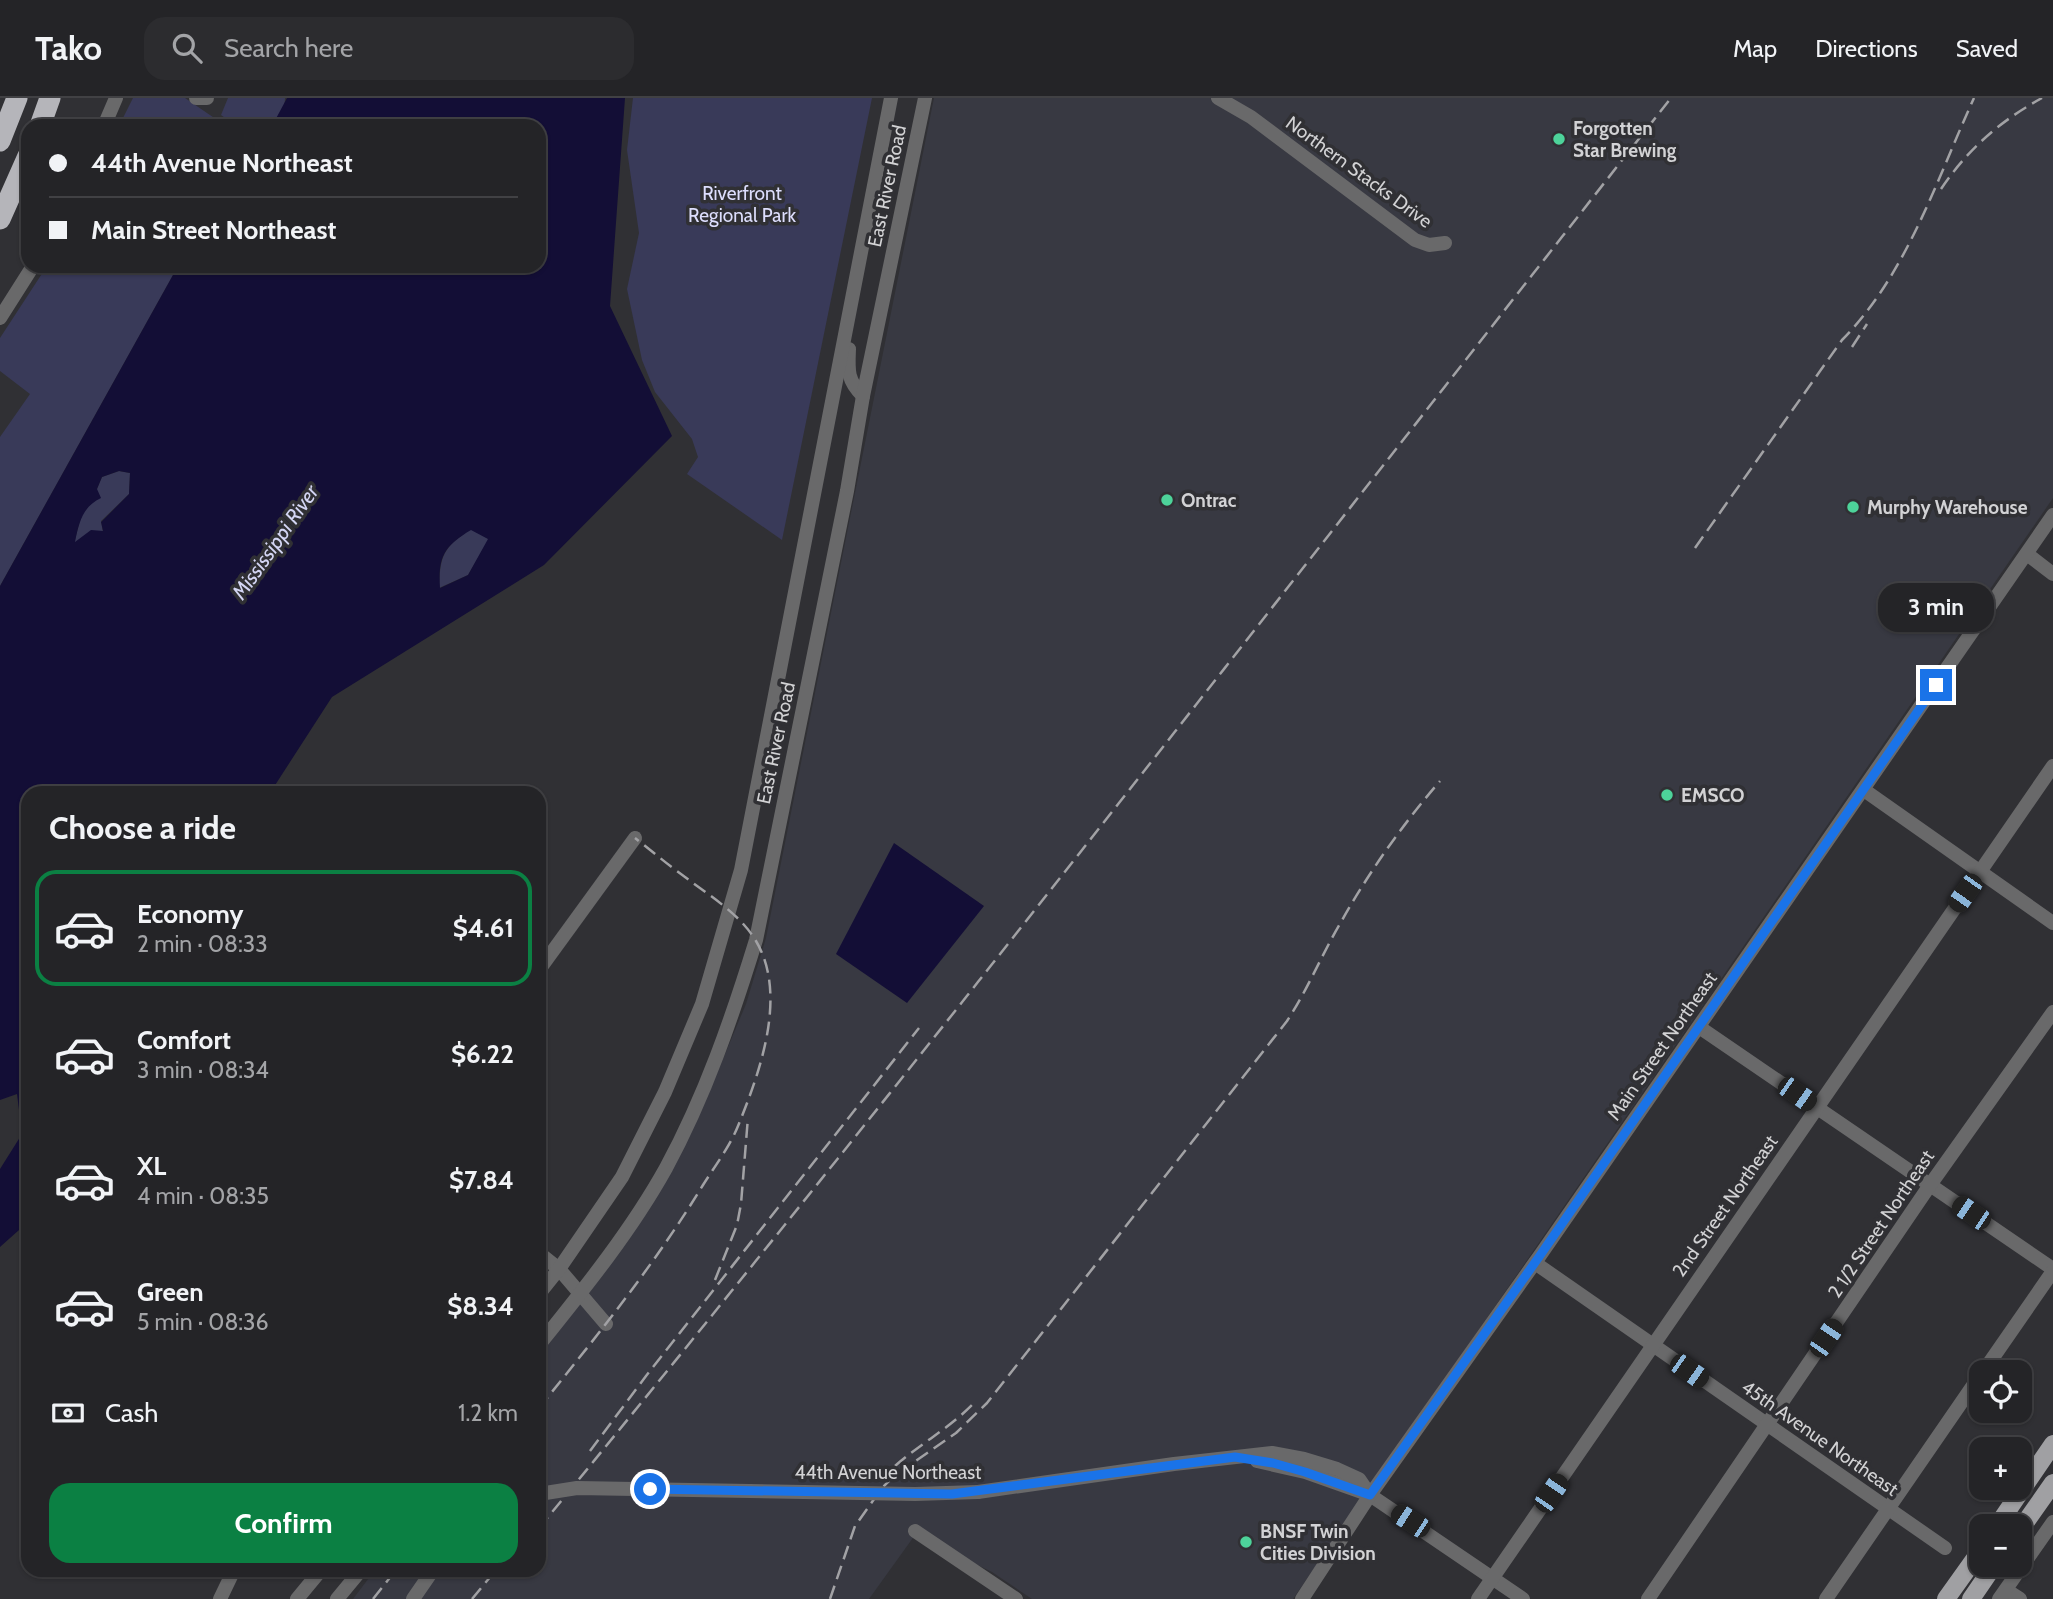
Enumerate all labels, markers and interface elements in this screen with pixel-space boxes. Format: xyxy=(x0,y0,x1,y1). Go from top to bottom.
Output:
search box xyxy=(144,17,634,80)
text: Tako xyxy=(35,28,102,68)
icon: search xyxy=(168,29,206,67)
text: Search here xyxy=(224,32,353,64)
text: Map xyxy=(1733,34,1777,63)
text: Directions xyxy=(1815,34,1918,63)
text: Saved xyxy=(1956,34,2018,63)
street label: Northern Stacks Drive xyxy=(1281,111,1437,233)
place label: Forgotten Star Brewing xyxy=(1573,117,1677,162)
street label: East River Road xyxy=(863,123,911,249)
marker: Forgotten Star Brewing xyxy=(1551,131,1567,147)
text: 44th Avenue Northeast xyxy=(91,147,353,179)
park label: Riverfront Regional Park xyxy=(688,182,796,227)
text: Main Street Northeast xyxy=(91,214,337,246)
water label: Mississippi River xyxy=(226,479,325,605)
place label: Ontrac xyxy=(1181,489,1237,512)
marker: Ontrac xyxy=(1159,492,1175,508)
place label: Murphy Warehouse xyxy=(1867,496,2028,519)
marker: Murphy Warehouse xyxy=(1845,499,1861,515)
callout: 3 min xyxy=(1878,584,1994,632)
text: 3 min xyxy=(1908,593,1964,621)
route end xyxy=(1920,669,1952,701)
street label: East River Road xyxy=(752,680,800,806)
place label: EMSCO xyxy=(1681,784,1744,807)
marker: EMSCO xyxy=(1659,787,1675,803)
text: Choose a ride xyxy=(49,808,236,847)
car xyxy=(1945,870,1986,916)
icon: car xyxy=(53,897,116,960)
text: Economy xyxy=(137,898,243,930)
text: $4.61 xyxy=(453,912,514,944)
text: 2 min · 08:33 xyxy=(137,930,268,958)
street label: Main Street Northeast xyxy=(1602,967,1722,1125)
icon: car xyxy=(53,1023,116,1086)
text: Comfort xyxy=(137,1024,231,1056)
text: $6.22 xyxy=(451,1038,514,1070)
text: 3 min · 08:34 xyxy=(137,1056,269,1084)
car xyxy=(1774,1073,1821,1115)
street label: 2nd Street Northeast xyxy=(1667,1130,1783,1281)
street label: 2 1/2 Street Northeast xyxy=(1823,1145,1939,1302)
icon: car xyxy=(53,1149,116,1212)
text: XL xyxy=(137,1150,166,1182)
text: $7.84 xyxy=(449,1164,514,1196)
text: 4 min · 08:35 xyxy=(137,1182,269,1210)
car xyxy=(1948,1193,1995,1233)
icon: car xyxy=(53,1275,116,1338)
text: Green xyxy=(137,1276,204,1308)
text: $8.34 xyxy=(447,1290,514,1322)
text: 5 min · 08:36 xyxy=(137,1308,269,1336)
car xyxy=(1806,1315,1847,1361)
car xyxy=(1666,1350,1713,1392)
map controls xyxy=(1969,1360,2032,1577)
button: locate xyxy=(1969,1360,2032,1423)
street label: 45th Avenue Northeast xyxy=(1737,1375,1903,1501)
icon: cash xyxy=(49,1394,87,1432)
text: Cash xyxy=(105,1397,158,1429)
text: 1.2 km xyxy=(458,1399,518,1427)
button: + xyxy=(1969,1437,2032,1500)
street label: 44th Avenue Northeast xyxy=(795,1461,982,1484)
car xyxy=(1531,1470,1572,1516)
route start xyxy=(634,1473,666,1505)
button: Confirm xyxy=(49,1483,518,1563)
car xyxy=(1387,1501,1434,1541)
button: − xyxy=(1969,1514,2032,1577)
place label: BNSF Twin Cities Division xyxy=(1260,1520,1376,1565)
marker: BNSF Twin Cities Division xyxy=(1238,1534,1254,1550)

